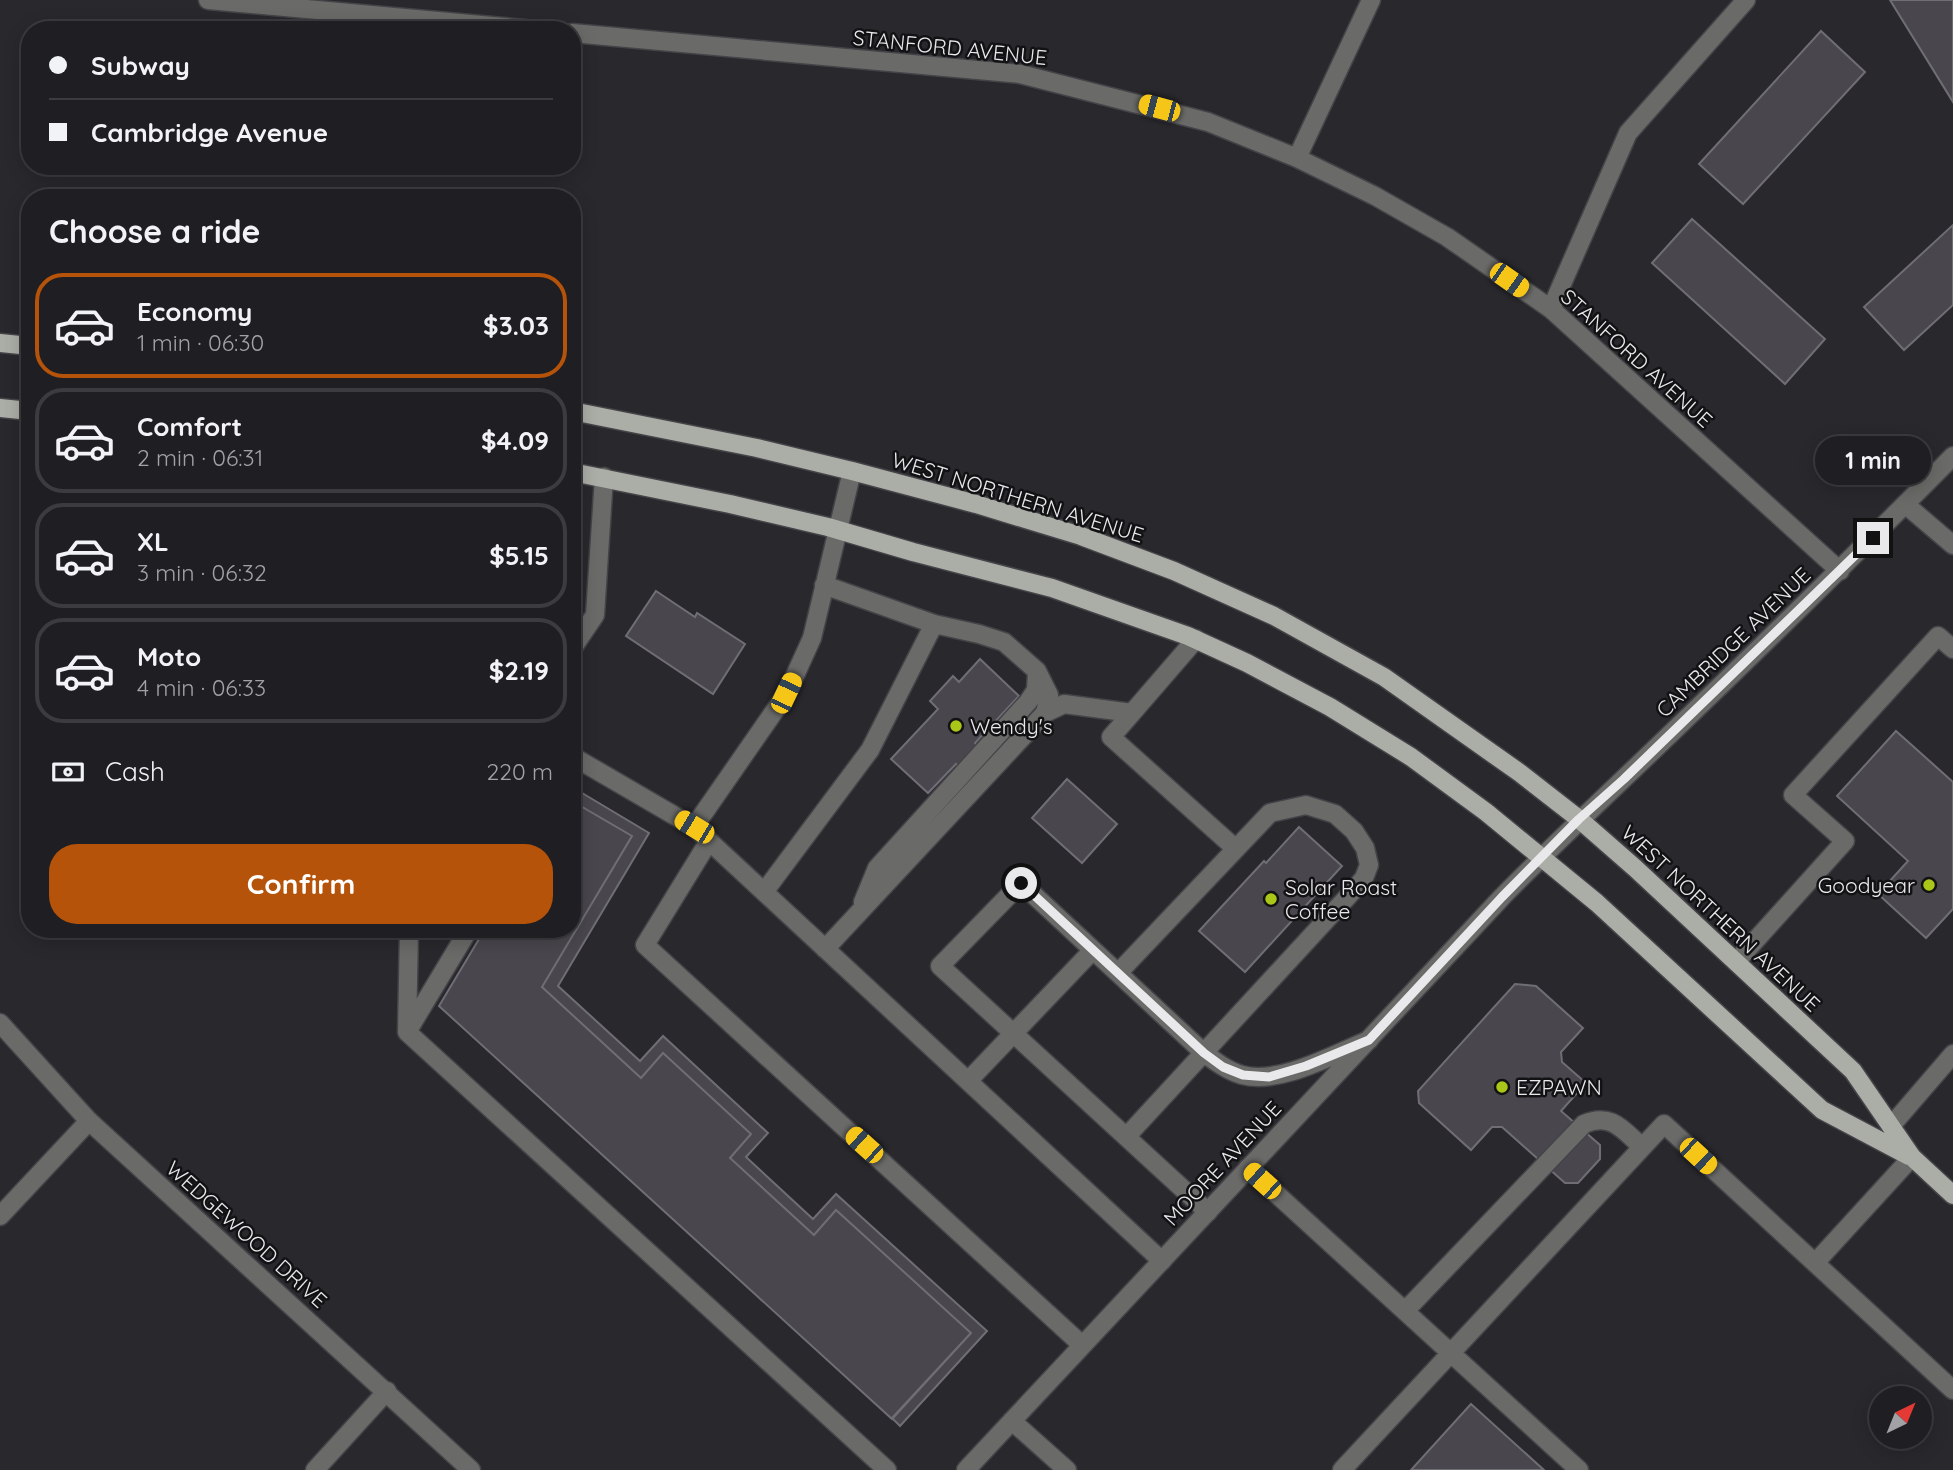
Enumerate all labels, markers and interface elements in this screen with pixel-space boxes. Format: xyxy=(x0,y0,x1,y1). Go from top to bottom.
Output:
street label: STANFORD AVENUE xyxy=(852,24,1048,70)
text: Subway xyxy=(91,49,190,82)
car xyxy=(1136,92,1183,124)
text: Cambridge Avenue xyxy=(91,116,328,149)
text: Choose a ride xyxy=(49,211,261,251)
car xyxy=(1486,259,1533,301)
street label: STANFORD AVENUE xyxy=(1556,283,1718,433)
icon: car xyxy=(53,294,116,357)
text: Economy xyxy=(137,295,252,328)
text: $3.03 xyxy=(483,309,549,342)
text: 1 min · 06:30 xyxy=(137,328,264,357)
icon: car xyxy=(53,409,116,472)
text: Comfort xyxy=(137,410,242,443)
text: $4.09 xyxy=(481,424,549,457)
callout: 1 min xyxy=(1815,436,1931,486)
text: 2 min · 06:31 xyxy=(137,443,263,472)
street label: WEST NORTHERN AVENUE xyxy=(889,446,1147,548)
text: 1 min xyxy=(1845,446,1901,475)
route end xyxy=(1857,522,1889,554)
icon: car xyxy=(53,524,116,587)
text: XL xyxy=(137,525,169,558)
text: $5.15 xyxy=(489,539,549,572)
text: 3 min · 06:32 xyxy=(137,558,267,587)
street label: CAMBRIDGE AVENUE xyxy=(1650,562,1816,722)
icon: car xyxy=(53,639,116,702)
text: Moto xyxy=(137,640,201,673)
text: $2.19 xyxy=(489,654,549,687)
car xyxy=(768,670,805,716)
text: 4 min · 06:33 xyxy=(137,673,266,702)
place label: Wendy's xyxy=(970,713,1053,739)
marker: Wendy's xyxy=(948,718,964,734)
icon: cash xyxy=(49,753,87,791)
text: Cash xyxy=(105,755,165,788)
text: 220 m xyxy=(487,757,553,786)
car xyxy=(671,807,718,847)
street label: WEST NORTHERN AVENUE xyxy=(1616,819,1826,1017)
button: Confirm xyxy=(49,844,553,924)
route start xyxy=(1005,867,1037,899)
place label: Goodyear xyxy=(1818,872,1915,898)
place label: Solar Roast Coffee xyxy=(1285,874,1397,924)
marker: Goodyear xyxy=(1921,877,1937,893)
marker: Solar Roast Coffee xyxy=(1263,891,1279,907)
place label: EZPAWN xyxy=(1516,1074,1602,1100)
marker: EZPAWN xyxy=(1494,1079,1510,1095)
street label: MOORE AVENUE xyxy=(1158,1095,1286,1231)
car xyxy=(842,1123,887,1167)
car xyxy=(1676,1134,1721,1178)
street label: WEDGEWOOD DRIVE xyxy=(161,1155,333,1313)
car xyxy=(1240,1159,1285,1203)
north arrow xyxy=(1869,1386,1932,1449)
map controls xyxy=(1869,1386,1932,1449)

